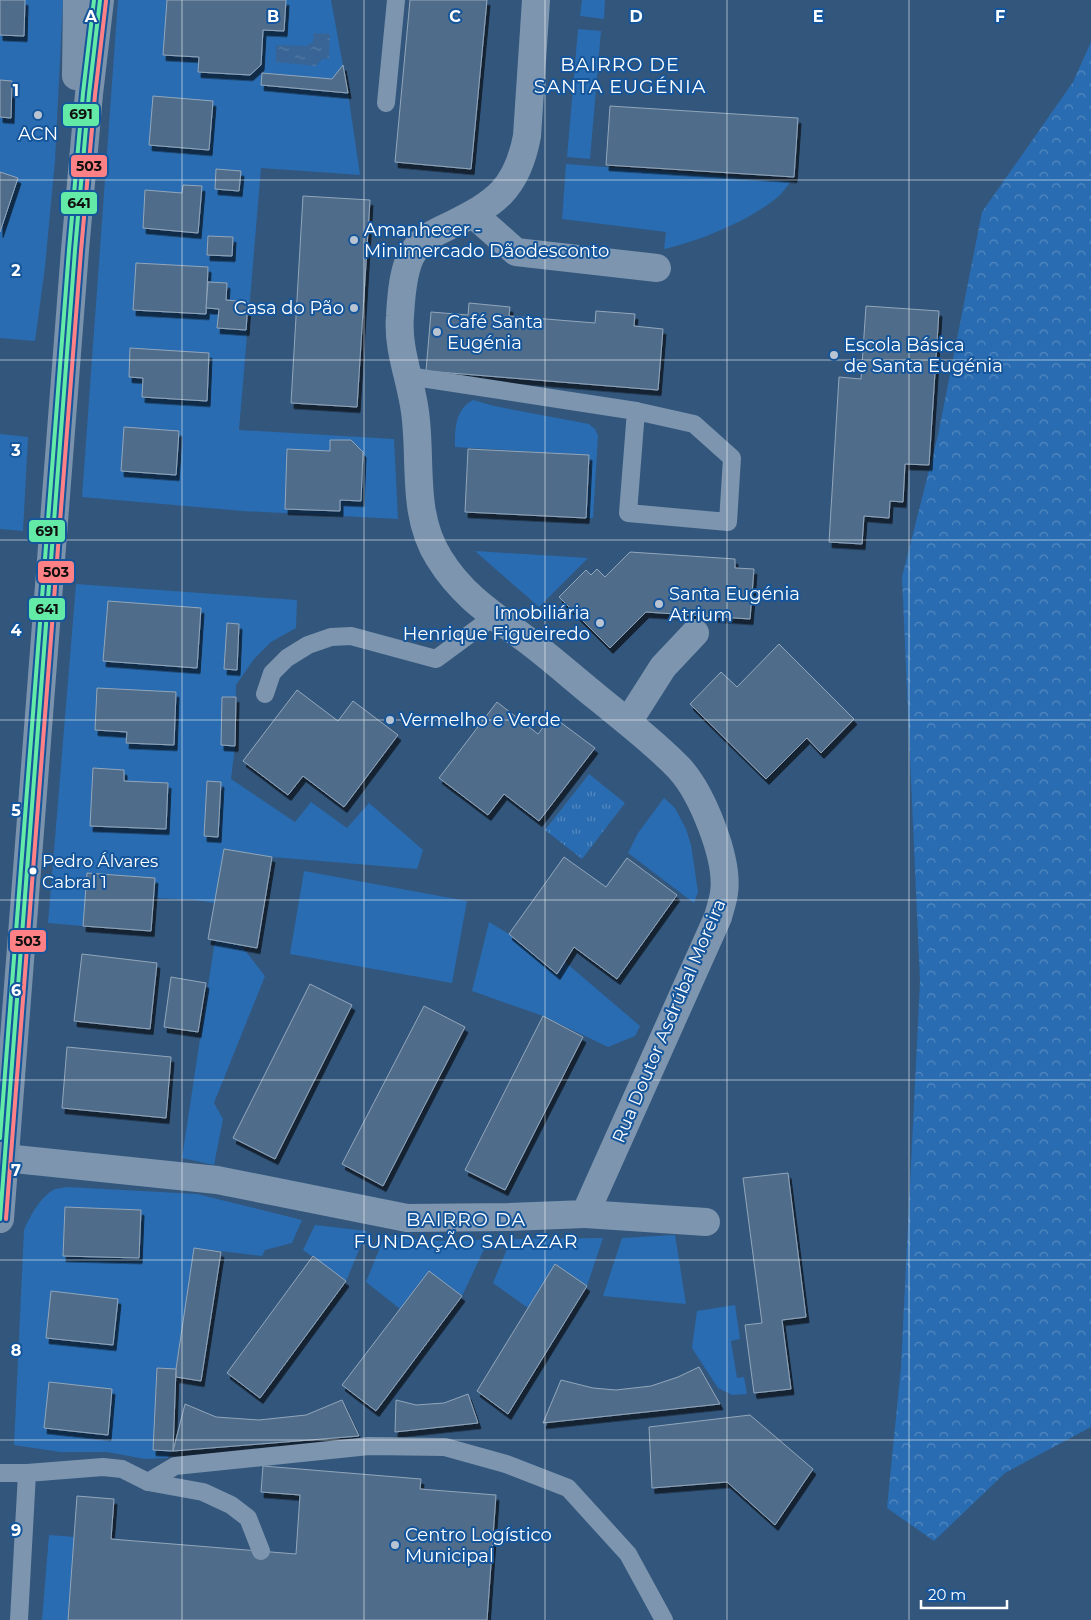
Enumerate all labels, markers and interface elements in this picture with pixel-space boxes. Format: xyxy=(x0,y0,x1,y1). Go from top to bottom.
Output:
text: A xyxy=(84,7,98,26)
text: B xyxy=(267,7,279,26)
text: C xyxy=(449,7,461,26)
text: D xyxy=(629,7,643,26)
text: E xyxy=(813,7,823,26)
text: F xyxy=(995,7,1005,26)
district label: BAIRRO DE SANTA EUGÉNIA xyxy=(534,53,706,98)
text: 1 xyxy=(13,81,19,100)
line badge: 691 xyxy=(62,103,100,127)
text: 691 xyxy=(69,105,93,123)
marker: ACN xyxy=(32,109,44,121)
place label: ACN xyxy=(18,123,58,145)
line badge: 503 xyxy=(70,154,108,178)
text: 503 xyxy=(76,157,102,175)
line badge: 641 xyxy=(60,191,98,215)
text: 641 xyxy=(67,194,91,212)
place label: Amanhecer - Minimercado Dãodesconto xyxy=(364,219,609,262)
marker: Amanhecer - Minimercado Dãodesconto xyxy=(348,234,360,246)
text: 2 xyxy=(11,261,21,280)
place label: Casa do Pão xyxy=(234,297,344,319)
marker: Casa do Pão xyxy=(348,302,360,314)
place label: Café Santa Eugénia xyxy=(447,311,543,354)
marker: Café Santa Eugénia xyxy=(431,326,443,338)
place label: Escola Básica de Santa Eugénia xyxy=(844,334,1003,377)
marker: Escola Básica de Santa Eugénia xyxy=(828,349,840,361)
text: 3 xyxy=(10,441,21,460)
line badge: 691 xyxy=(28,519,66,543)
text: 691 xyxy=(35,522,59,540)
line badge: 503 xyxy=(37,560,75,584)
text: 503 xyxy=(43,563,69,581)
place label: Santa Eugénia Atrium xyxy=(669,583,800,626)
line badge: 641 xyxy=(28,597,66,621)
marker: Santa Eugénia Atrium xyxy=(653,598,665,610)
text: 641 xyxy=(35,600,59,618)
place label: Imobiliária Henrique Figueiredo xyxy=(403,602,590,645)
marker: Imobiliária Henrique Figueiredo xyxy=(594,617,606,629)
text: 4 xyxy=(10,621,22,640)
place label: Vermelho e Verde xyxy=(400,709,561,731)
marker: Vermelho e Verde xyxy=(384,714,396,726)
text: 5 xyxy=(11,801,21,820)
place label: Pedro Álvares Cabral 1 xyxy=(42,851,158,892)
marker: Pedro Álvares Cabral 1 xyxy=(28,866,38,876)
street label: Rua Doutor Asdrúbal Moreira xyxy=(608,896,730,1146)
line badge: 503 xyxy=(9,929,47,953)
text: 503 xyxy=(15,932,41,950)
text: 6 xyxy=(11,981,21,1000)
text: 7 xyxy=(11,1161,21,1180)
district label: BAIRRO DA FUNDAÇÃO SALAZAR xyxy=(354,1208,578,1253)
text: 8 xyxy=(11,1341,21,1360)
text: 9 xyxy=(11,1521,21,1540)
place label: Centro Logístico Municipal xyxy=(405,1524,552,1567)
marker: Centro Logístico Municipal xyxy=(389,1539,401,1551)
scale bar xyxy=(921,1578,1007,1610)
text: 20 m xyxy=(928,1585,966,1604)

